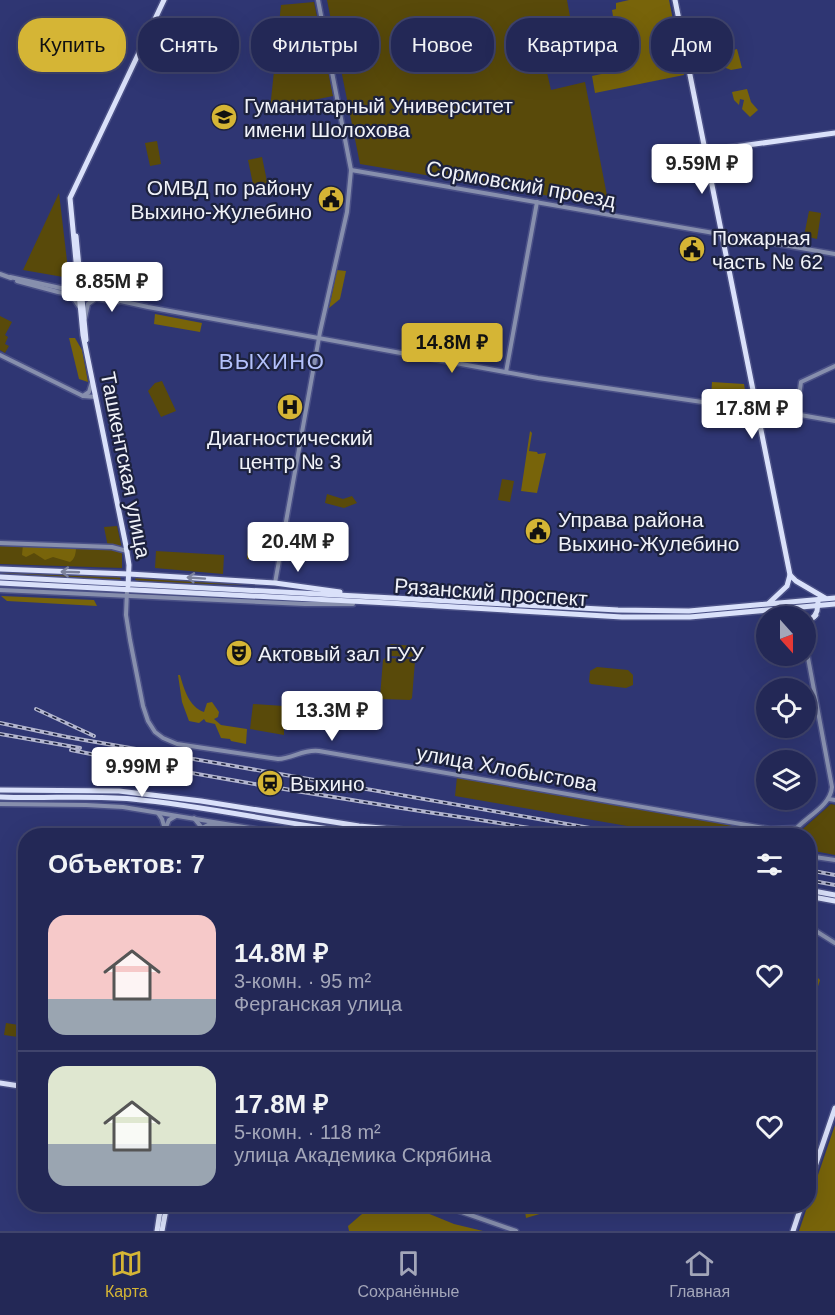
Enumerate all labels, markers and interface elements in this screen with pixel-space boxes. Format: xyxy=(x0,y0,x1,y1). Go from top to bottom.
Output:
chip: Купить xyxy=(18,18,126,72)
chip: Снять xyxy=(138,18,239,72)
chip: Фильтры xyxy=(251,18,379,72)
chip: Новое xyxy=(391,18,494,72)
chip: Квартира xyxy=(506,18,639,72)
chip: Дом xyxy=(651,18,733,72)
place label: Гуманитарный Университет имени Шолохова xyxy=(244,94,513,141)
school or university icon: Гуманитарный Университет имени Шолохова xyxy=(209,102,239,132)
pin: 9.59M ₽ xyxy=(647,144,757,195)
text: 9.59M ₽ xyxy=(666,152,738,174)
street label: Сормовский проезд xyxy=(424,156,618,212)
place label: ОМВД по району Выхино-Жулебино xyxy=(130,176,312,223)
public building icon: ОМВД по району Выхино-Жулебино xyxy=(316,184,346,214)
place label: Пожарная часть № 62 xyxy=(712,226,823,273)
public building icon: Пожарная часть № 62 xyxy=(677,234,707,264)
pin: 8.85M ₽ xyxy=(57,262,167,313)
text: 8.85M ₽ xyxy=(76,270,148,292)
pin: 14.8M ₽ xyxy=(397,323,507,374)
text: 14.8M ₽ xyxy=(416,331,488,353)
district label: ВЫХИНО xyxy=(219,349,325,374)
street label: Ташкентская улица xyxy=(97,370,155,560)
pin: 17.8M ₽ xyxy=(697,389,807,440)
hospital icon: Диагностический центр № 3 xyxy=(275,392,305,422)
text: 17.8M ₽ xyxy=(716,397,788,419)
place label: Диагностический центр № 3 xyxy=(207,426,373,473)
place label: Управа района Выхино-Жулебино xyxy=(558,508,740,555)
public building icon: Управа района Выхино-Жулебино xyxy=(523,516,553,546)
pin: 20.4M ₽ xyxy=(243,522,353,573)
text: 20.4M ₽ xyxy=(262,530,334,552)
one-way arrow xyxy=(61,566,81,578)
one-way arrow xyxy=(186,572,206,583)
street label: Рязанский проспект xyxy=(393,574,589,610)
north arrow xyxy=(756,606,816,666)
map controls xyxy=(756,606,816,810)
theatre icon: Актовый зал ГУУ xyxy=(224,638,254,668)
place label: Актовый зал ГУУ xyxy=(258,642,424,665)
button: locate xyxy=(756,678,816,738)
pin: 13.3M ₽ xyxy=(277,691,387,742)
text: 13.3M ₽ xyxy=(296,699,368,721)
street label: улица Хлобыстова xyxy=(415,741,599,795)
pin: 9.99M ₽ xyxy=(87,747,197,798)
button: layers xyxy=(756,750,816,810)
text: 9.99M ₽ xyxy=(106,755,178,777)
station icon: Выхино xyxy=(255,768,285,798)
place label: Выхино xyxy=(290,772,365,795)
icon: filters xyxy=(753,848,786,881)
text: Объектов: 7 xyxy=(48,849,205,879)
text: 14.8M ₽ xyxy=(234,938,329,968)
icon: home xyxy=(96,939,168,1011)
icon: heart xyxy=(753,959,786,992)
text: 3-комн. · 95 m² xyxy=(234,970,371,992)
text: Ферганская улица xyxy=(234,993,402,1015)
text: 17.8M ₽ xyxy=(234,1089,329,1119)
icon: home xyxy=(96,1090,168,1162)
icon: heart xyxy=(753,1110,786,1143)
text: 5-комн. · 118 m² xyxy=(234,1121,381,1143)
text: улица Академика Скрябина xyxy=(234,1144,492,1166)
tab: Карта xyxy=(105,1247,148,1301)
tab: Сохранённые xyxy=(358,1247,459,1301)
tab: Главная xyxy=(669,1247,730,1301)

